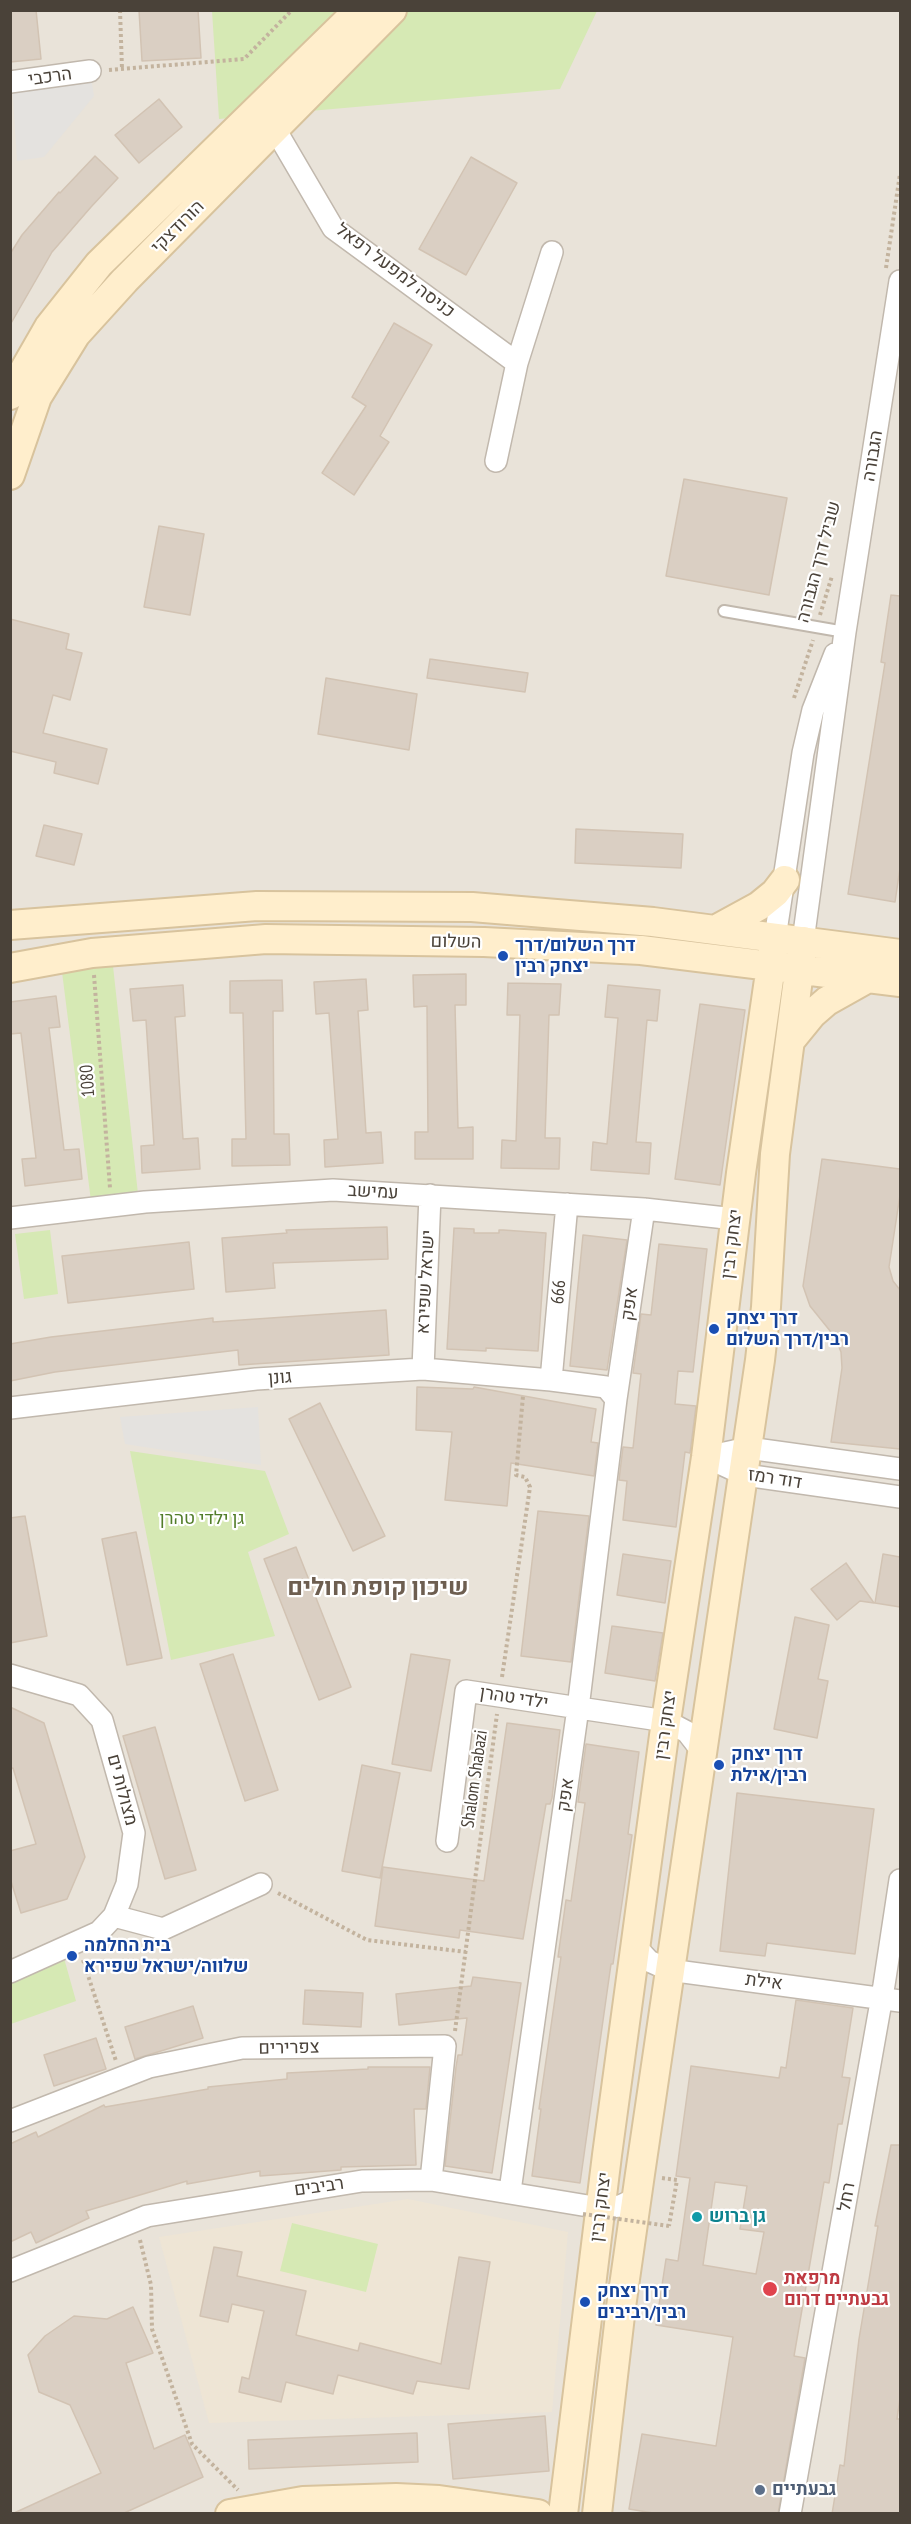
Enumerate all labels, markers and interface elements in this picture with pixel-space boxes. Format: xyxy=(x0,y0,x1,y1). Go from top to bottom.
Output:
street label: הרכבי xyxy=(27,63,73,91)
street label: הורודצקי xyxy=(147,196,209,258)
street label: כניסה למפעל רפאל xyxy=(331,219,459,323)
street label: הגבורה xyxy=(858,429,888,483)
street label: שביל דרך הגבורה xyxy=(792,499,846,625)
street label: השלום xyxy=(430,931,482,953)
place label: דרך השלום/דרך יצחק רבין xyxy=(515,935,636,978)
marker: דרך השלום/דרך יצחק רבין xyxy=(496,949,510,963)
street label: 1080 xyxy=(76,1064,100,1098)
street label: עמישב xyxy=(347,1180,399,1204)
street label: יצחק רבין xyxy=(717,1208,747,1280)
street label: ישראל שפירא xyxy=(412,1229,440,1335)
street label: 666 xyxy=(547,1279,571,1305)
street label: אפק xyxy=(617,1286,643,1322)
place label: דרך יצחק רבין/דרך השלום xyxy=(726,1308,849,1350)
marker: דרך יצחק רבין/דרך השלום xyxy=(707,1322,721,1336)
street label: גונן xyxy=(267,1366,293,1390)
street label: דוד רמז xyxy=(746,1464,804,1494)
park label: גן ילדי טהרן xyxy=(160,1508,244,1530)
district label: שיכון קופת חולים xyxy=(287,1574,469,1602)
street label: ילדי טהרן xyxy=(478,1682,550,1714)
street label: יצחק רבין xyxy=(650,1689,682,1761)
street label: Shalom Shabazi xyxy=(457,1729,493,1829)
place label: דרך יצחק רבין/אילת xyxy=(731,1744,807,1786)
street label: מצולות ים xyxy=(102,1752,142,1828)
marker: דרך יצחק רבין/אילת xyxy=(712,1758,726,1772)
street label: אפק xyxy=(553,1777,579,1813)
place label: בית החלמה שלווה/ישראל שפירא xyxy=(84,1935,249,1978)
marker: בית החלמה שלווה/ישראל שפירא xyxy=(65,1949,79,1963)
street label: אילת xyxy=(744,1969,784,1995)
street label: צפרירים xyxy=(258,2037,320,2059)
street label: יצחק רבין xyxy=(586,2171,616,2243)
street label: רביבים xyxy=(293,2173,345,2201)
street label: רחל xyxy=(834,2181,860,2213)
place label: גן ברוש xyxy=(709,2206,766,2228)
marker: גן ברוש xyxy=(690,2210,704,2224)
place label: מרפאת גבעתיים דרום xyxy=(784,2268,889,2310)
marker: מרפאת גבעתיים דרום xyxy=(761,2280,779,2298)
place label: דרך יצחק רבין/רביבים xyxy=(597,2281,686,2324)
marker: דרך יצחק רבין/רביבים xyxy=(578,2295,592,2309)
place label: גבעתיים xyxy=(772,2479,836,2501)
marker: גבעתיים xyxy=(753,2483,767,2497)

